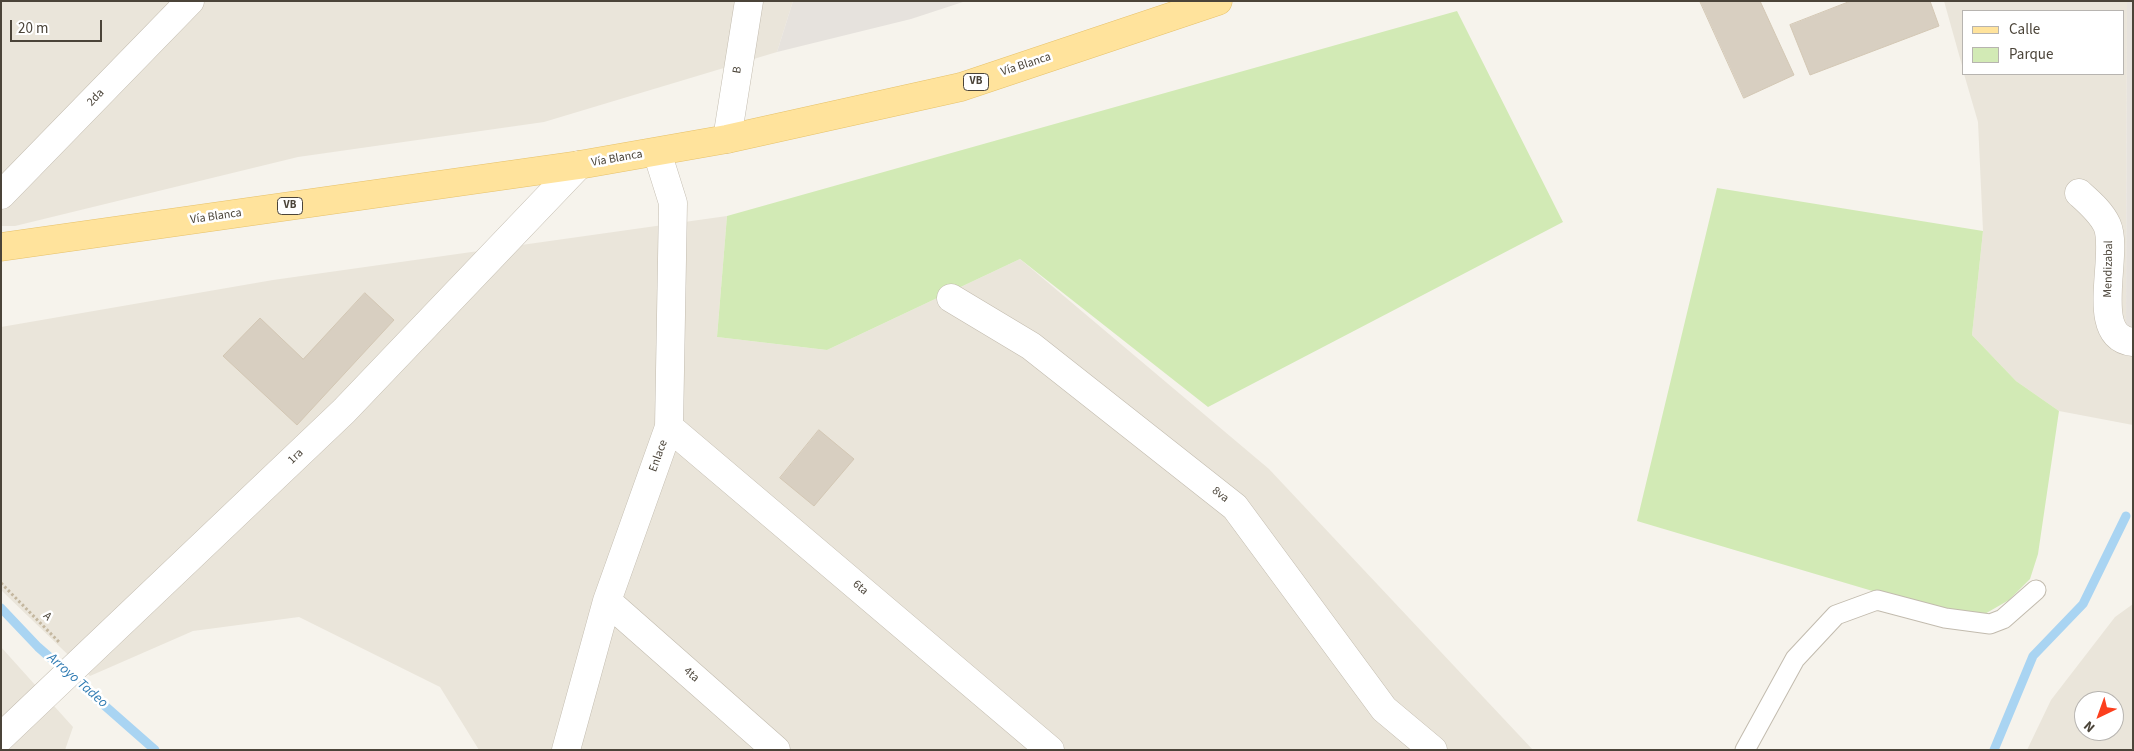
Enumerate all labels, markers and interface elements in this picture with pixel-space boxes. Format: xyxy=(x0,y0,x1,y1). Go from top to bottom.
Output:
scale bar xyxy=(12,10,105,42)
legend xyxy=(1962,10,2124,75)
text: 20 m xyxy=(18,18,48,39)
text: Calle xyxy=(2009,19,2040,40)
text: Parque xyxy=(2009,44,2053,65)
street label: Vía Blanca xyxy=(999,50,1053,80)
street label: B xyxy=(730,65,746,75)
road number: VB xyxy=(964,74,988,90)
street label: 2da xyxy=(84,86,108,110)
street label: Vía Blanca xyxy=(590,147,644,171)
road number: VB xyxy=(278,198,302,215)
street label: Vía Blanca xyxy=(189,206,243,228)
street label: Mendizabal xyxy=(2101,240,2117,298)
street label: Enlace xyxy=(647,438,671,474)
street label: 1ra xyxy=(285,446,307,468)
street label: 8va xyxy=(1209,484,1231,506)
street label: 6ta xyxy=(849,577,871,599)
street label: A xyxy=(40,610,54,624)
water label: Arroyo Tadeo xyxy=(43,650,111,712)
street label: 4ta xyxy=(680,664,702,686)
north arrow xyxy=(2074,691,2124,741)
text: N xyxy=(2079,716,2100,737)

